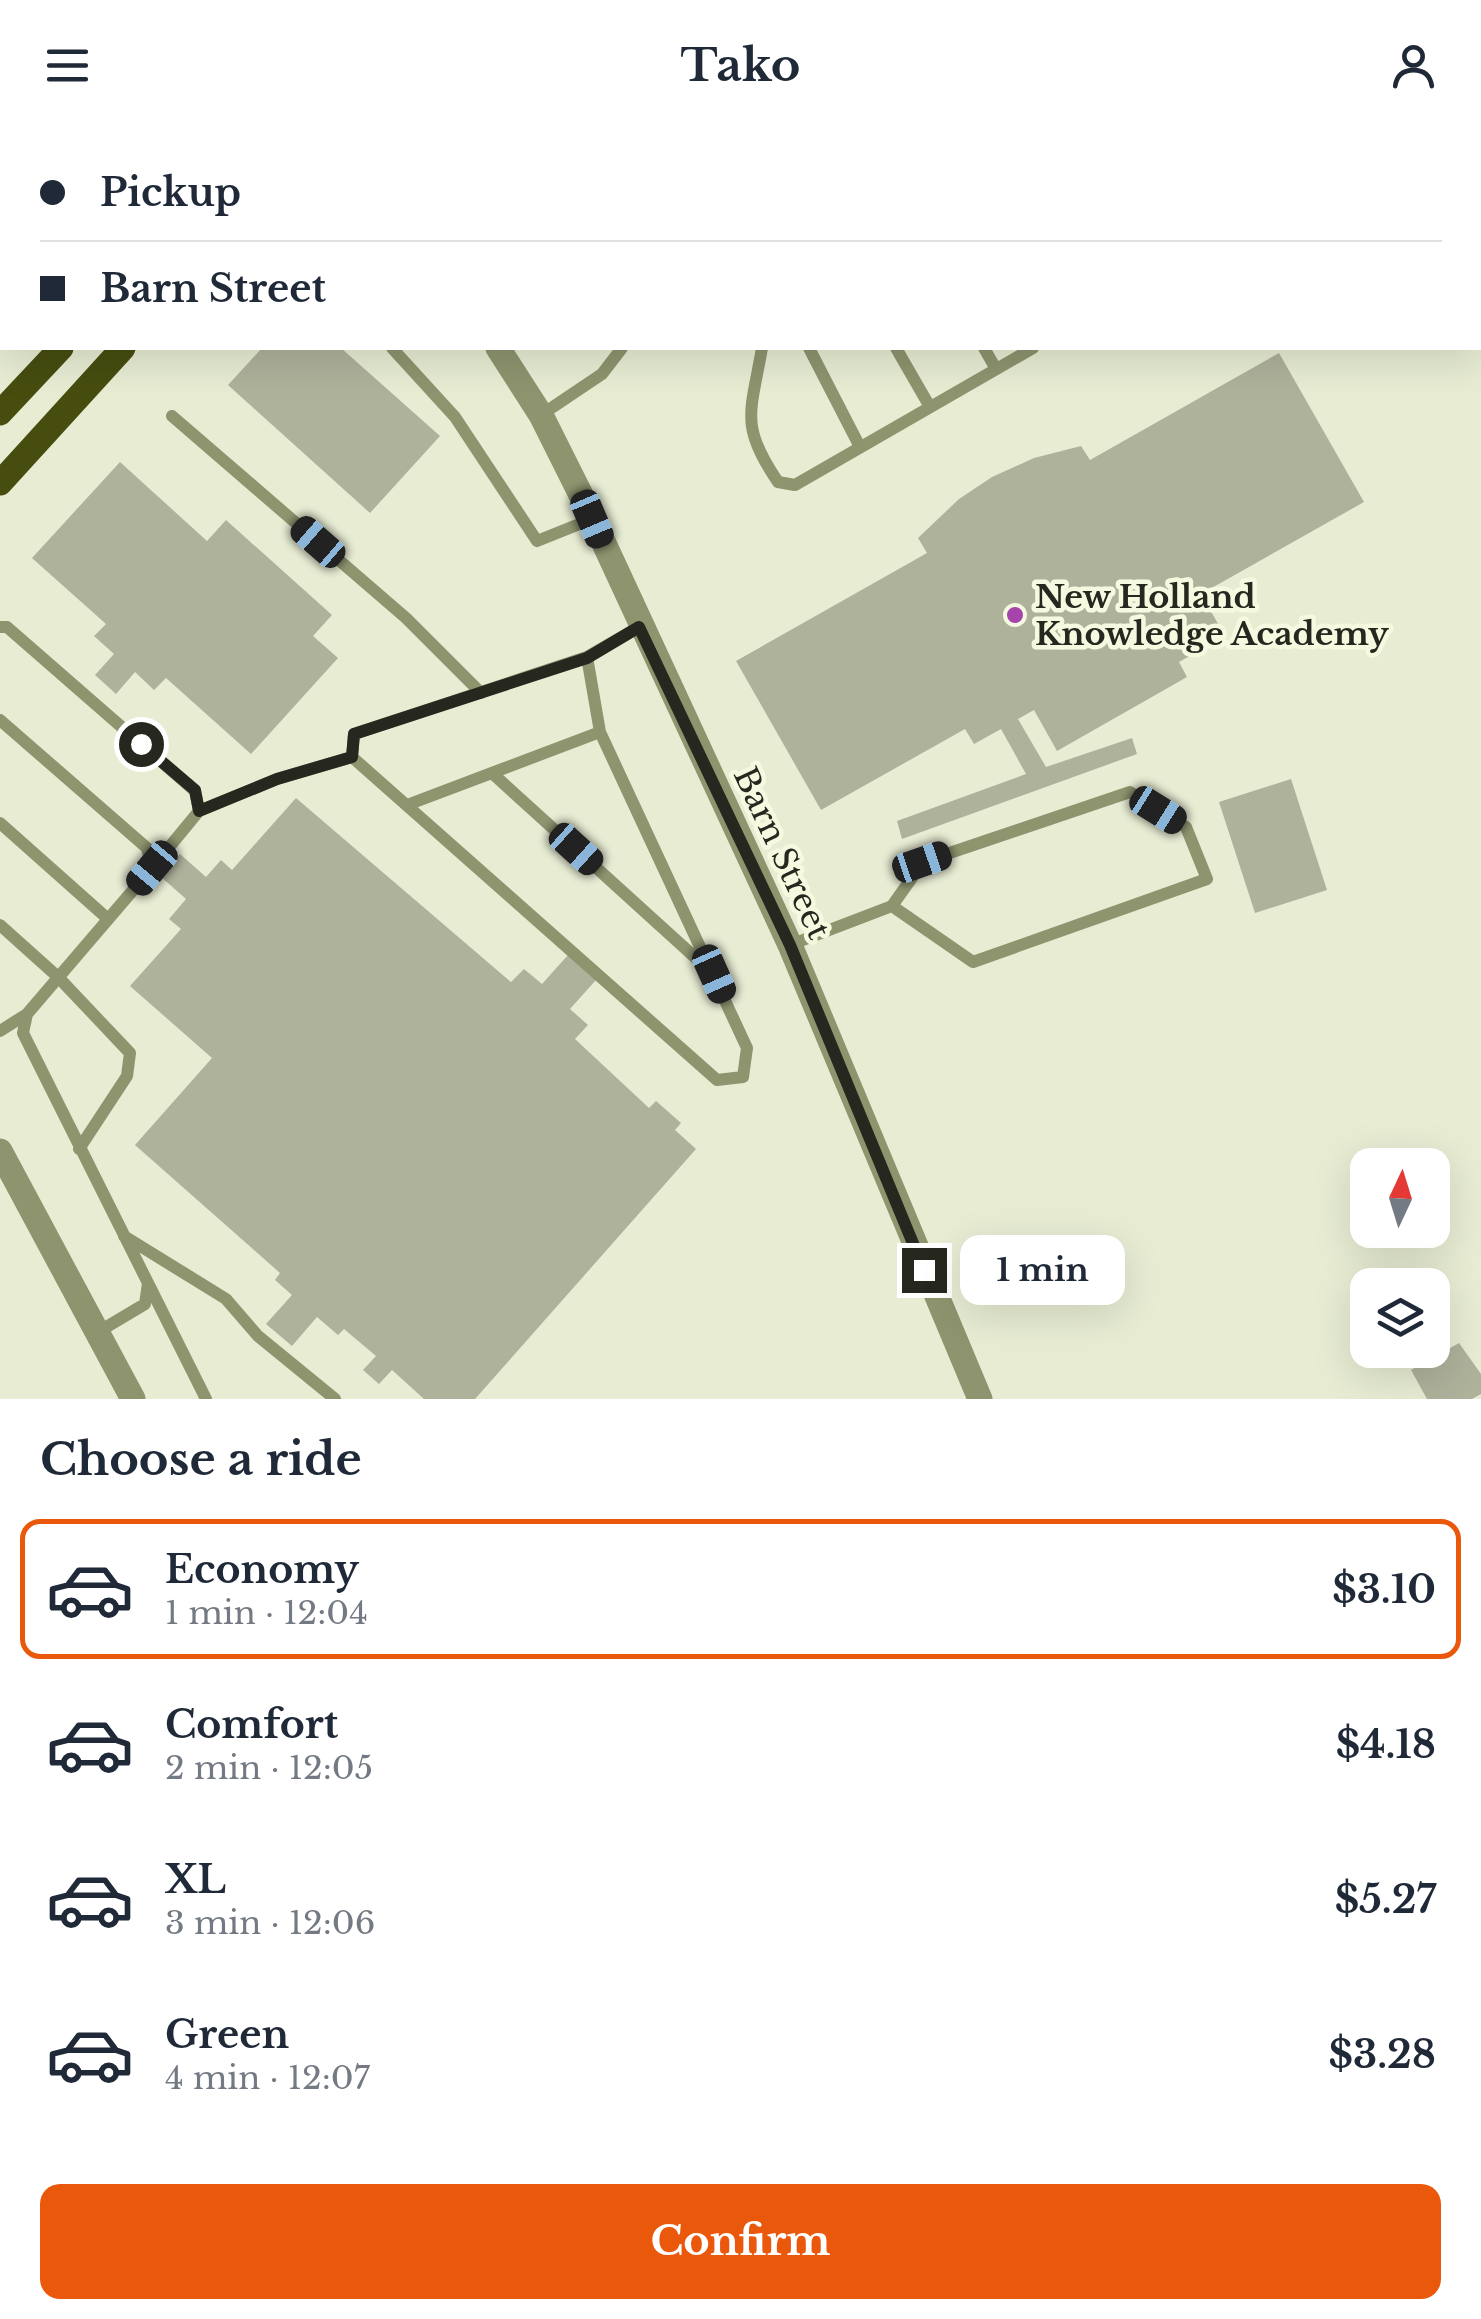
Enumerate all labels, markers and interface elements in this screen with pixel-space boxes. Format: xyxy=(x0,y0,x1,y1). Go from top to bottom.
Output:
text: Tako xyxy=(680,37,801,93)
icon: menu xyxy=(40,38,95,93)
icon: person xyxy=(1386,38,1441,93)
text: Pickup xyxy=(100,169,241,216)
text: Barn Street xyxy=(100,265,326,312)
car xyxy=(566,486,618,552)
car xyxy=(286,511,350,573)
place label: New Holland Knowledge Academy xyxy=(1035,577,1389,654)
marker: New Holland Knowledge Academy xyxy=(1004,604,1026,626)
route start xyxy=(119,722,164,767)
street label: Barn Street xyxy=(725,761,839,945)
car xyxy=(1125,781,1191,839)
car xyxy=(544,818,608,880)
car xyxy=(121,835,183,901)
car xyxy=(889,838,955,886)
car xyxy=(688,940,740,1008)
north arrow xyxy=(1350,1148,1450,1248)
map controls xyxy=(1350,1148,1450,1368)
callout: 1 min xyxy=(959,1235,1124,1305)
route end xyxy=(902,1248,947,1293)
text: 1 min xyxy=(996,1250,1089,1290)
button: layers xyxy=(1350,1268,1450,1368)
text: Choose a ride xyxy=(40,1431,362,1487)
icon: car xyxy=(45,1544,135,1634)
text: Economy xyxy=(165,1546,359,1593)
text: $3.10 xyxy=(1332,1566,1436,1613)
text: 1 min · 12:04 xyxy=(165,1593,368,1633)
icon: car xyxy=(45,1699,135,1789)
text: Comfort xyxy=(165,1701,338,1748)
text: $4.18 xyxy=(1336,1721,1436,1768)
text: 2 min · 12:05 xyxy=(165,1748,373,1788)
icon: car xyxy=(45,1854,135,1944)
text: XL xyxy=(165,1856,226,1903)
text: $5.27 xyxy=(1335,1876,1436,1923)
text: 3 min · 12:06 xyxy=(165,1903,375,1943)
icon: car xyxy=(45,2009,135,2099)
text: Green xyxy=(165,2011,289,2058)
text: $3.28 xyxy=(1329,2031,1436,2078)
text: 4 min · 12:07 xyxy=(165,2058,370,2098)
button: Confirm xyxy=(40,2184,1441,2299)

